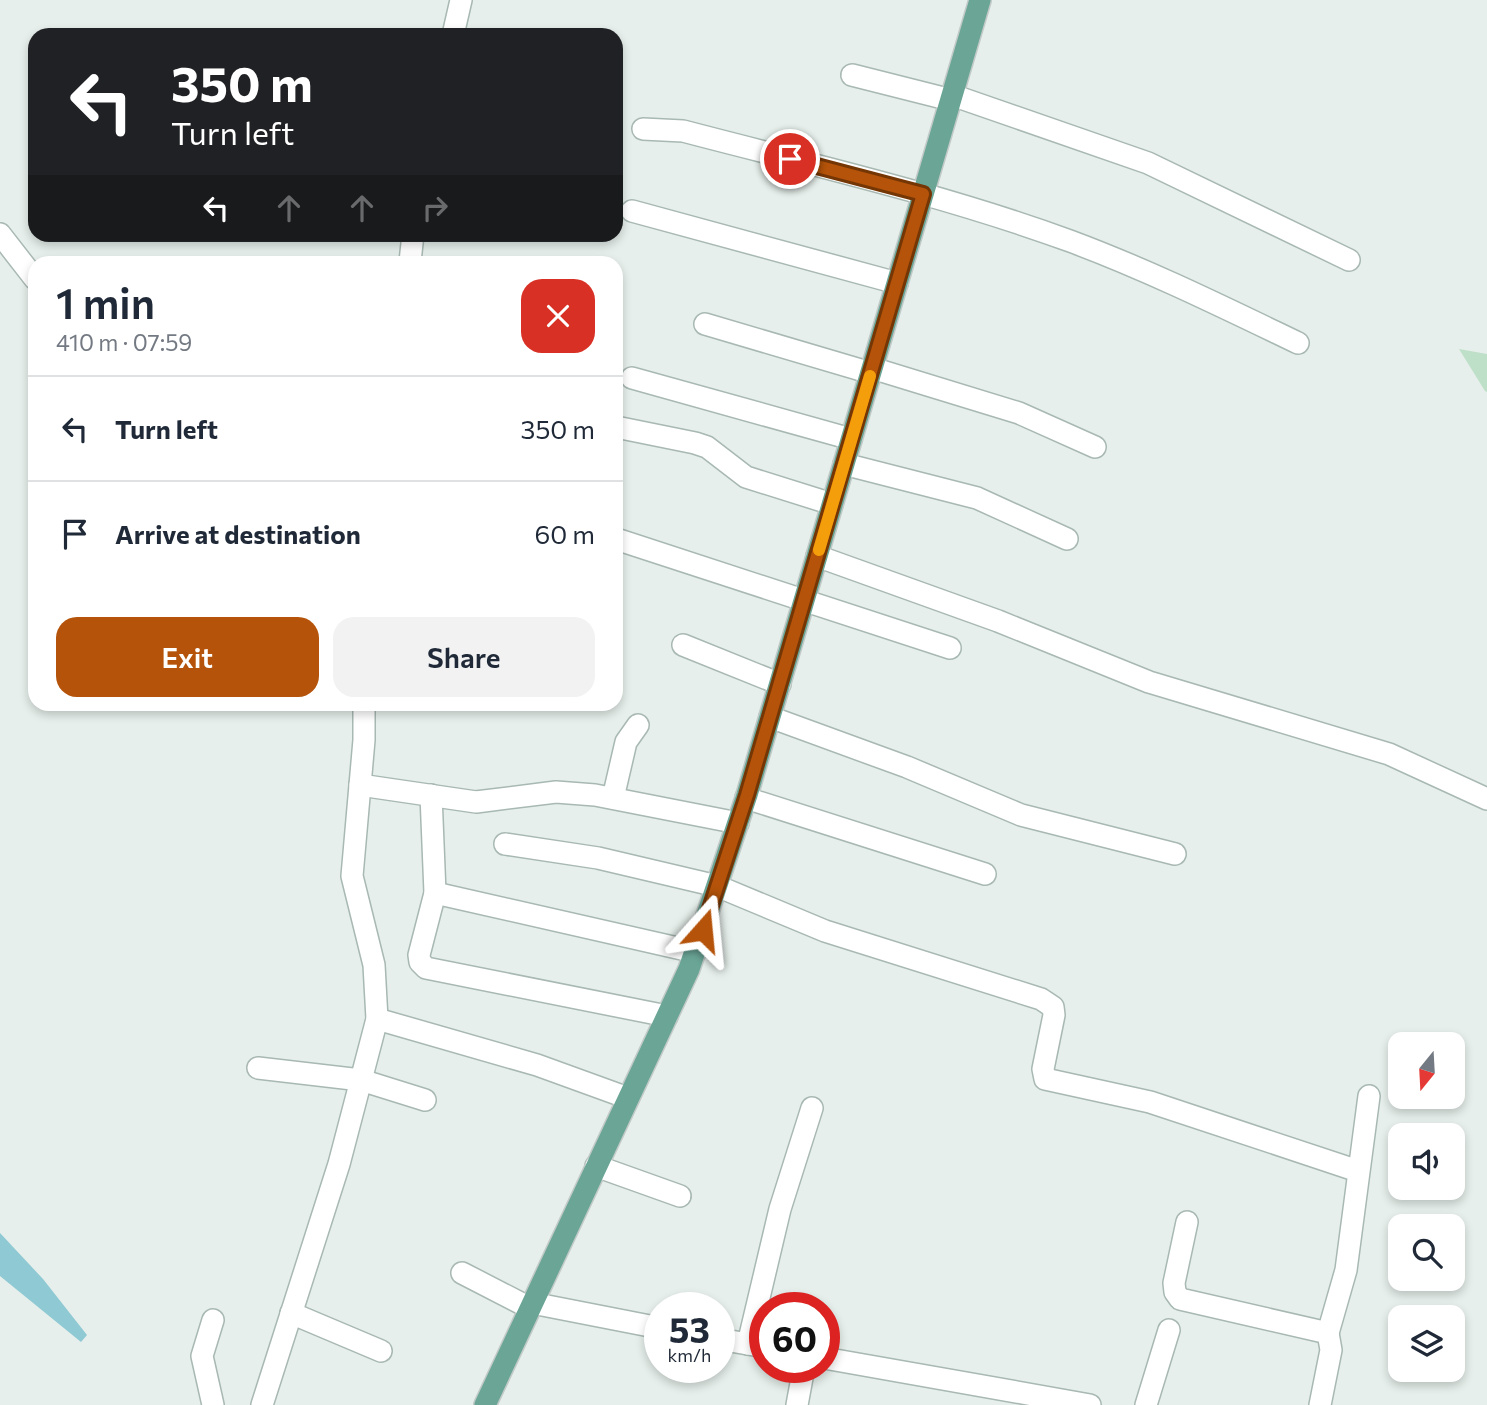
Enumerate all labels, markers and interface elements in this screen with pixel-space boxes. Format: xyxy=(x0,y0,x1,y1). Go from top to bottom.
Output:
text: 350 m xyxy=(171,52,313,112)
icon: left xyxy=(56,56,147,147)
text: Turn left xyxy=(171,112,295,152)
pin xyxy=(760,129,820,189)
icon: arrive xyxy=(771,140,809,178)
icon: left xyxy=(197,189,235,227)
icon: ahead xyxy=(270,189,308,227)
icon: ahead xyxy=(343,189,381,227)
icon: right xyxy=(416,189,454,227)
text: 1 min xyxy=(56,276,155,328)
button: close xyxy=(521,279,595,353)
text: 410 m · 07:59 xyxy=(56,328,192,356)
icon: left xyxy=(56,410,94,448)
text: Turn left xyxy=(115,413,218,444)
text: 350 m xyxy=(521,413,595,444)
icon: arrive xyxy=(56,515,94,553)
text: Arrive at destination xyxy=(115,518,361,549)
text: 60 m xyxy=(535,518,595,549)
button: Exit xyxy=(56,617,319,697)
button: Share xyxy=(333,617,595,697)
position arrow xyxy=(666,893,740,967)
north arrow xyxy=(1388,1032,1465,1110)
map controls xyxy=(1388,1032,1465,1382)
button: sound xyxy=(1388,1123,1465,1200)
button: search xyxy=(1388,1214,1465,1291)
speed limit sign: 60 xyxy=(749,1292,840,1383)
button: layers xyxy=(1388,1305,1465,1382)
text: 53 xyxy=(669,1307,710,1350)
text: km/h xyxy=(668,1344,711,1366)

